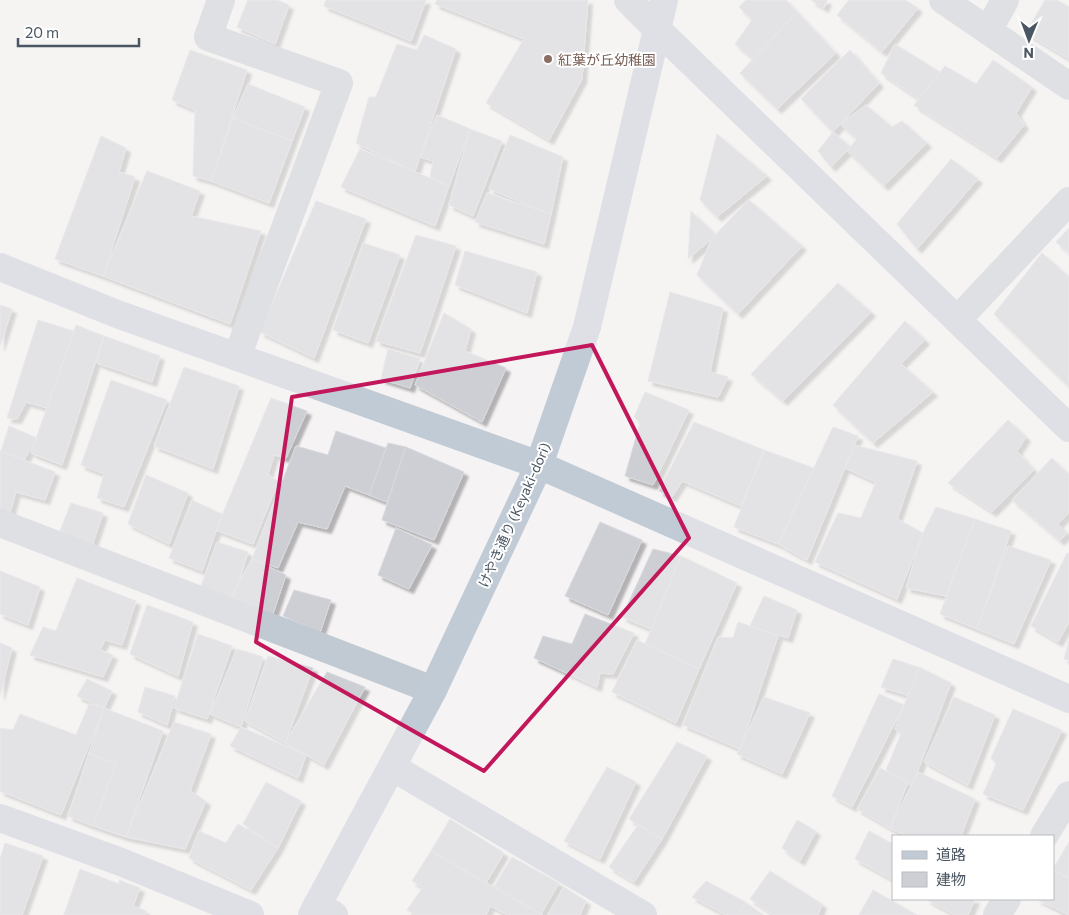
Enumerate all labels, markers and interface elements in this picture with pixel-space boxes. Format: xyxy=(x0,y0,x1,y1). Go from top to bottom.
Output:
scale bar xyxy=(18,15,139,47)
north arrow xyxy=(1004,15,1054,65)
text: 20 m xyxy=(25,23,59,41)
text: N xyxy=(1023,45,1034,62)
place label: 紅葉が丘幼稚園 xyxy=(558,51,656,68)
marker: 紅葉が丘幼稚園 xyxy=(542,53,554,65)
street label: けやき通り (Keyaki-dori) xyxy=(474,440,554,590)
legend xyxy=(892,835,1054,900)
text: 道路 xyxy=(936,845,966,863)
text: 建物 xyxy=(936,870,966,888)

